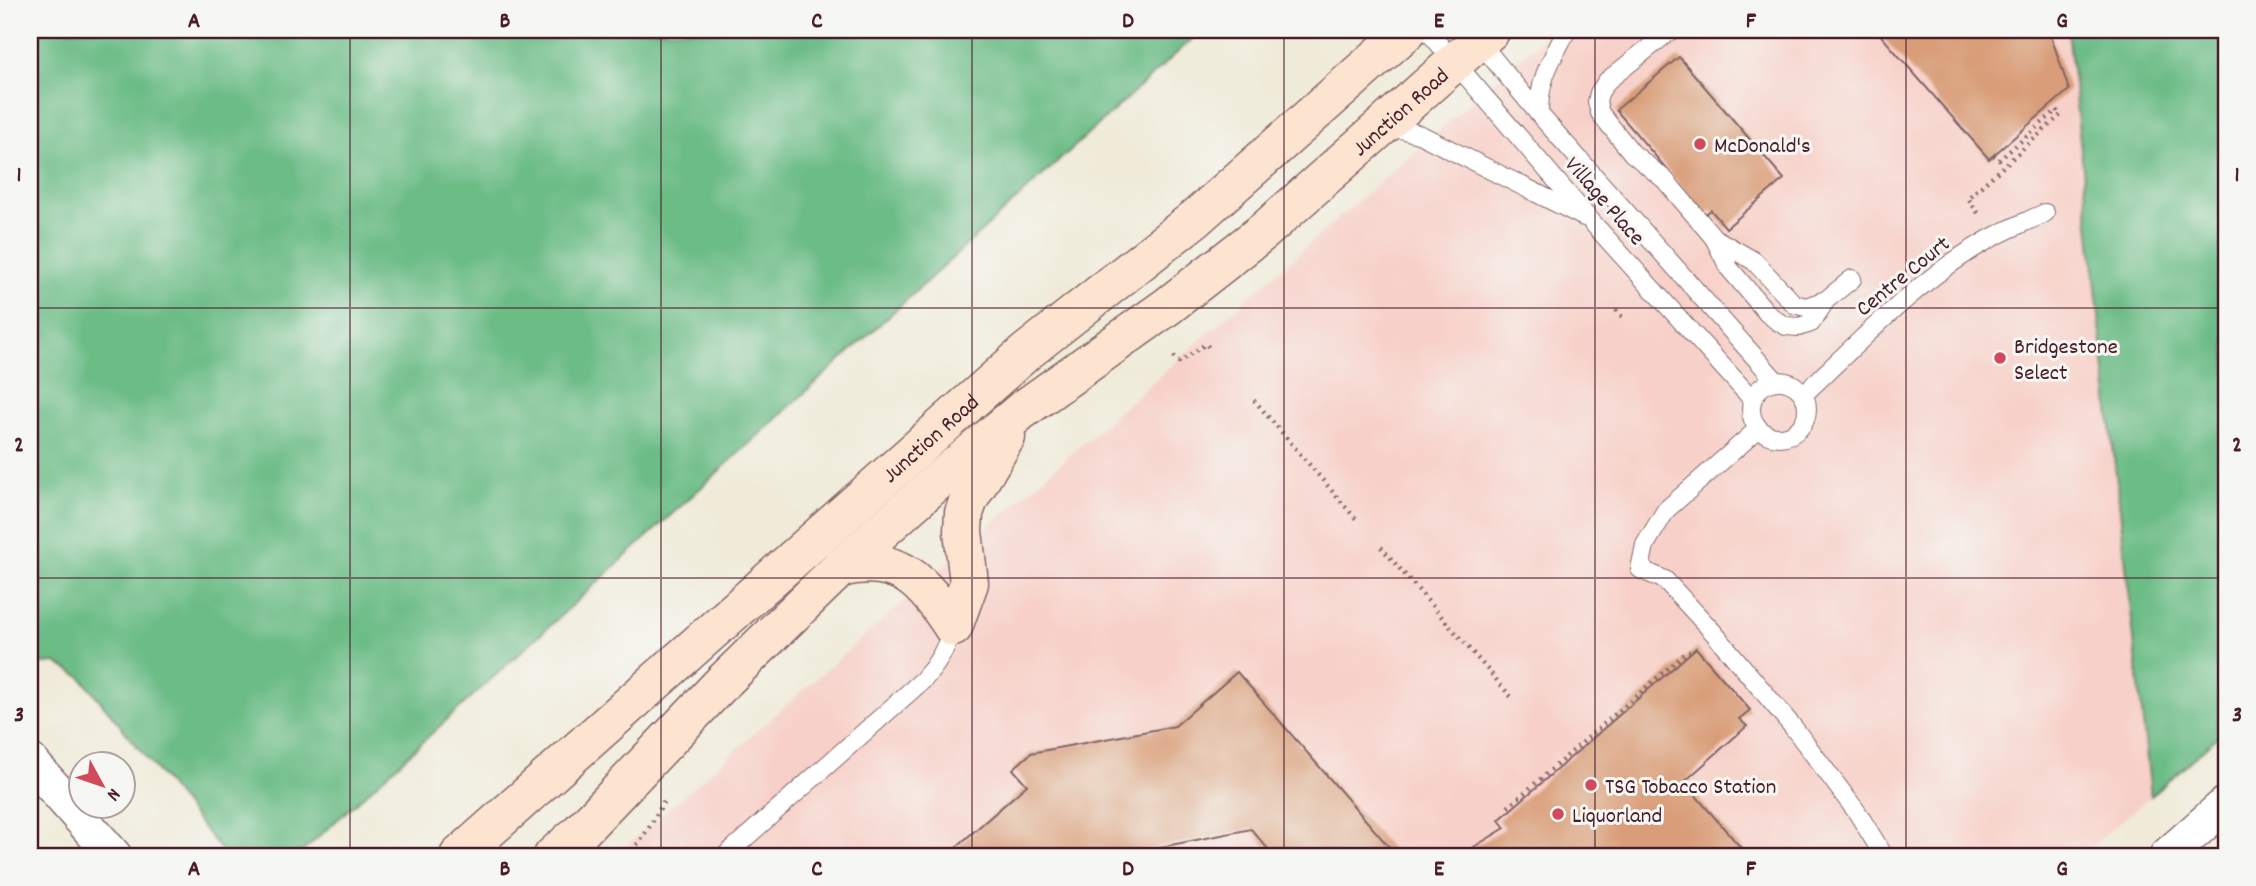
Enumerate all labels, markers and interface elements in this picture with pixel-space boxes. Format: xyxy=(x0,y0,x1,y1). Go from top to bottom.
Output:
text: A xyxy=(188,6,200,39)
text: B xyxy=(500,6,511,39)
text: C xyxy=(811,6,823,39)
text: D xyxy=(1122,6,1134,39)
text: E xyxy=(1434,6,1445,39)
text: F xyxy=(1746,6,1757,39)
text: G xyxy=(2056,6,2068,39)
street label: Junction Road xyxy=(1346,61,1458,166)
place label: McDonald's xyxy=(1714,131,1811,164)
marker: McDonald's xyxy=(1692,136,1708,152)
street label: Village Place xyxy=(1555,151,1651,254)
text: 1 xyxy=(16,160,22,193)
text: 1 xyxy=(2234,160,2240,193)
street label: Centre Court xyxy=(1850,229,1959,326)
place label: Bridgestone Select xyxy=(2014,332,2118,391)
marker: Bridgestone Select xyxy=(1992,350,2008,366)
street label: Junction Road xyxy=(876,388,988,492)
text: 2 xyxy=(14,430,24,463)
text: 2 xyxy=(2232,430,2242,463)
text: 3 xyxy=(14,700,24,733)
text: 3 xyxy=(2232,700,2242,733)
north arrow xyxy=(66,750,136,820)
place label: TSG Tobacco Station xyxy=(1605,772,1776,805)
marker: TSG Tobacco Station xyxy=(1583,777,1599,793)
text: N xyxy=(99,781,126,806)
place label: Liquorland xyxy=(1572,801,1662,834)
marker: Liquorland xyxy=(1550,806,1566,822)
text: A xyxy=(188,854,200,886)
text: B xyxy=(500,854,511,886)
text: C xyxy=(811,854,823,886)
text: D xyxy=(1122,854,1134,886)
text: E xyxy=(1434,854,1445,886)
text: F xyxy=(1746,854,1757,886)
text: G xyxy=(2056,854,2068,886)

